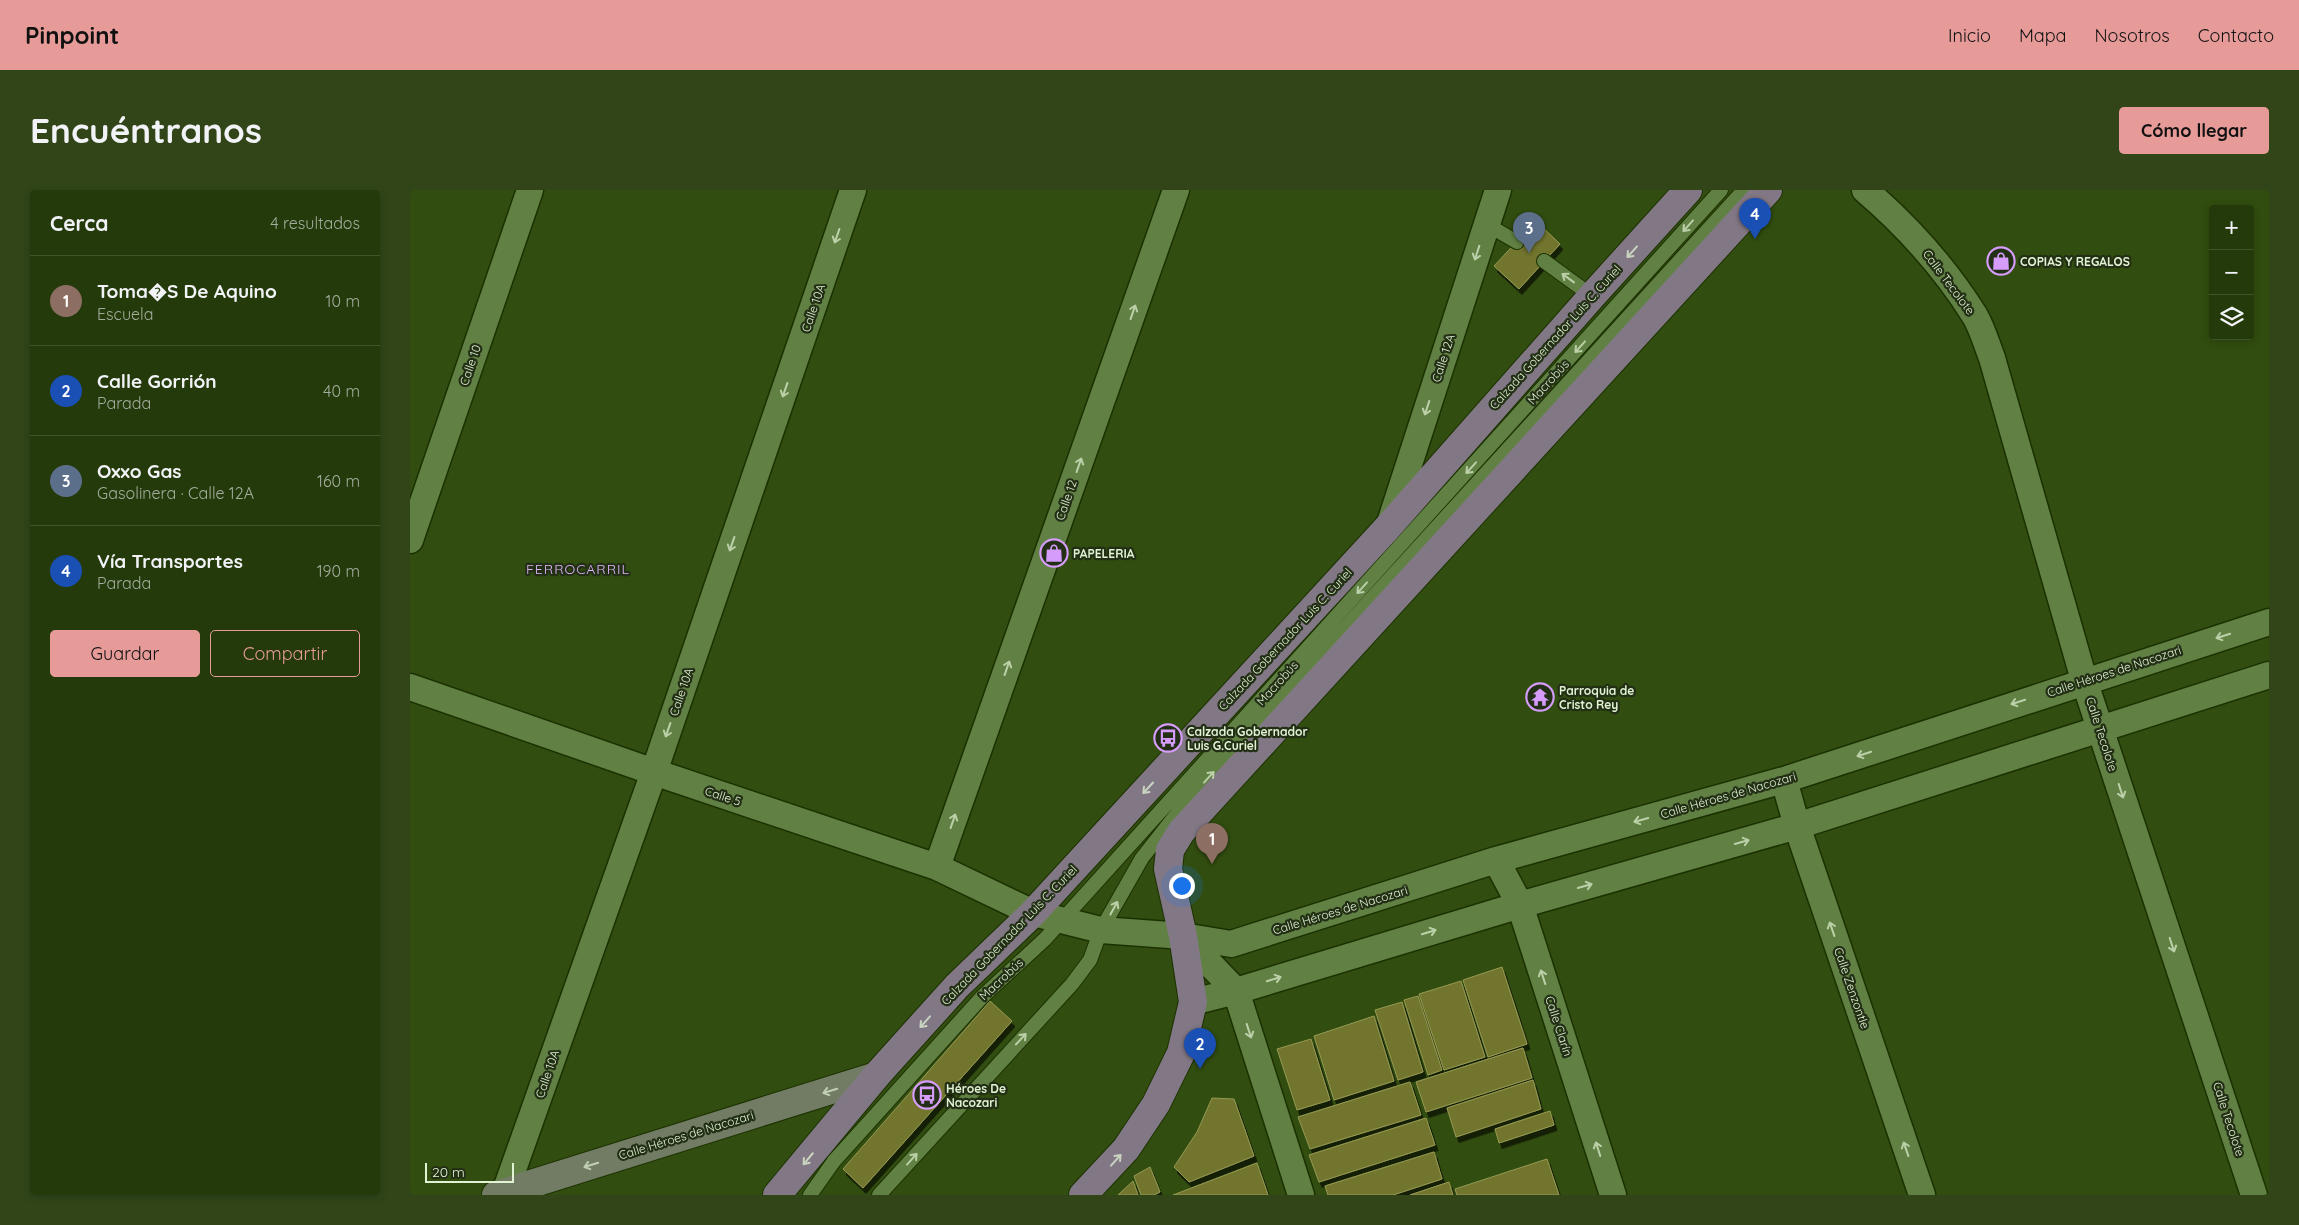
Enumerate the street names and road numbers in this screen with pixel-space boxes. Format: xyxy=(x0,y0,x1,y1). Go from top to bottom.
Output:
street label: Calle Tecolote xyxy=(1920,247,1978,318)
street label: Calzada Gobernador Luis C. Curiel xyxy=(1486,262,1624,412)
street label: Calle 10A xyxy=(798,282,828,334)
street label: Calle 12A xyxy=(1428,332,1458,384)
street label: Calle 10 xyxy=(456,343,484,387)
street label: Macrobús xyxy=(1524,356,1572,407)
street label: Calle 12 xyxy=(1052,478,1080,522)
street label: Calzada Gobernador Luis C. Curiel xyxy=(1215,565,1355,713)
street label: Calle Héroes de Nacozari xyxy=(2045,642,2183,700)
street label: Macrobús xyxy=(1253,657,1301,708)
street label: Calle 10A xyxy=(666,666,696,718)
street label: Calle Tecolote xyxy=(2083,695,2121,773)
street label: Calle Héroes de Nacozari xyxy=(1659,768,1797,822)
street label: Calle 5 xyxy=(703,783,743,809)
street label: Calzada Gobernador Luis C. Curiel xyxy=(938,862,1080,1008)
street label: Calle Héroes de Nacozari xyxy=(1271,882,1409,938)
street label: Calle Zenzontle xyxy=(1831,945,1873,1031)
street label: Macrobús xyxy=(976,955,1026,1003)
street label: Calle Clarín xyxy=(1542,994,1576,1058)
street label: Calle 10A xyxy=(532,1048,562,1100)
street label: Calle Tecolote xyxy=(2210,1080,2248,1158)
street label: Calle Héroes de Nacozari xyxy=(617,1107,755,1163)

